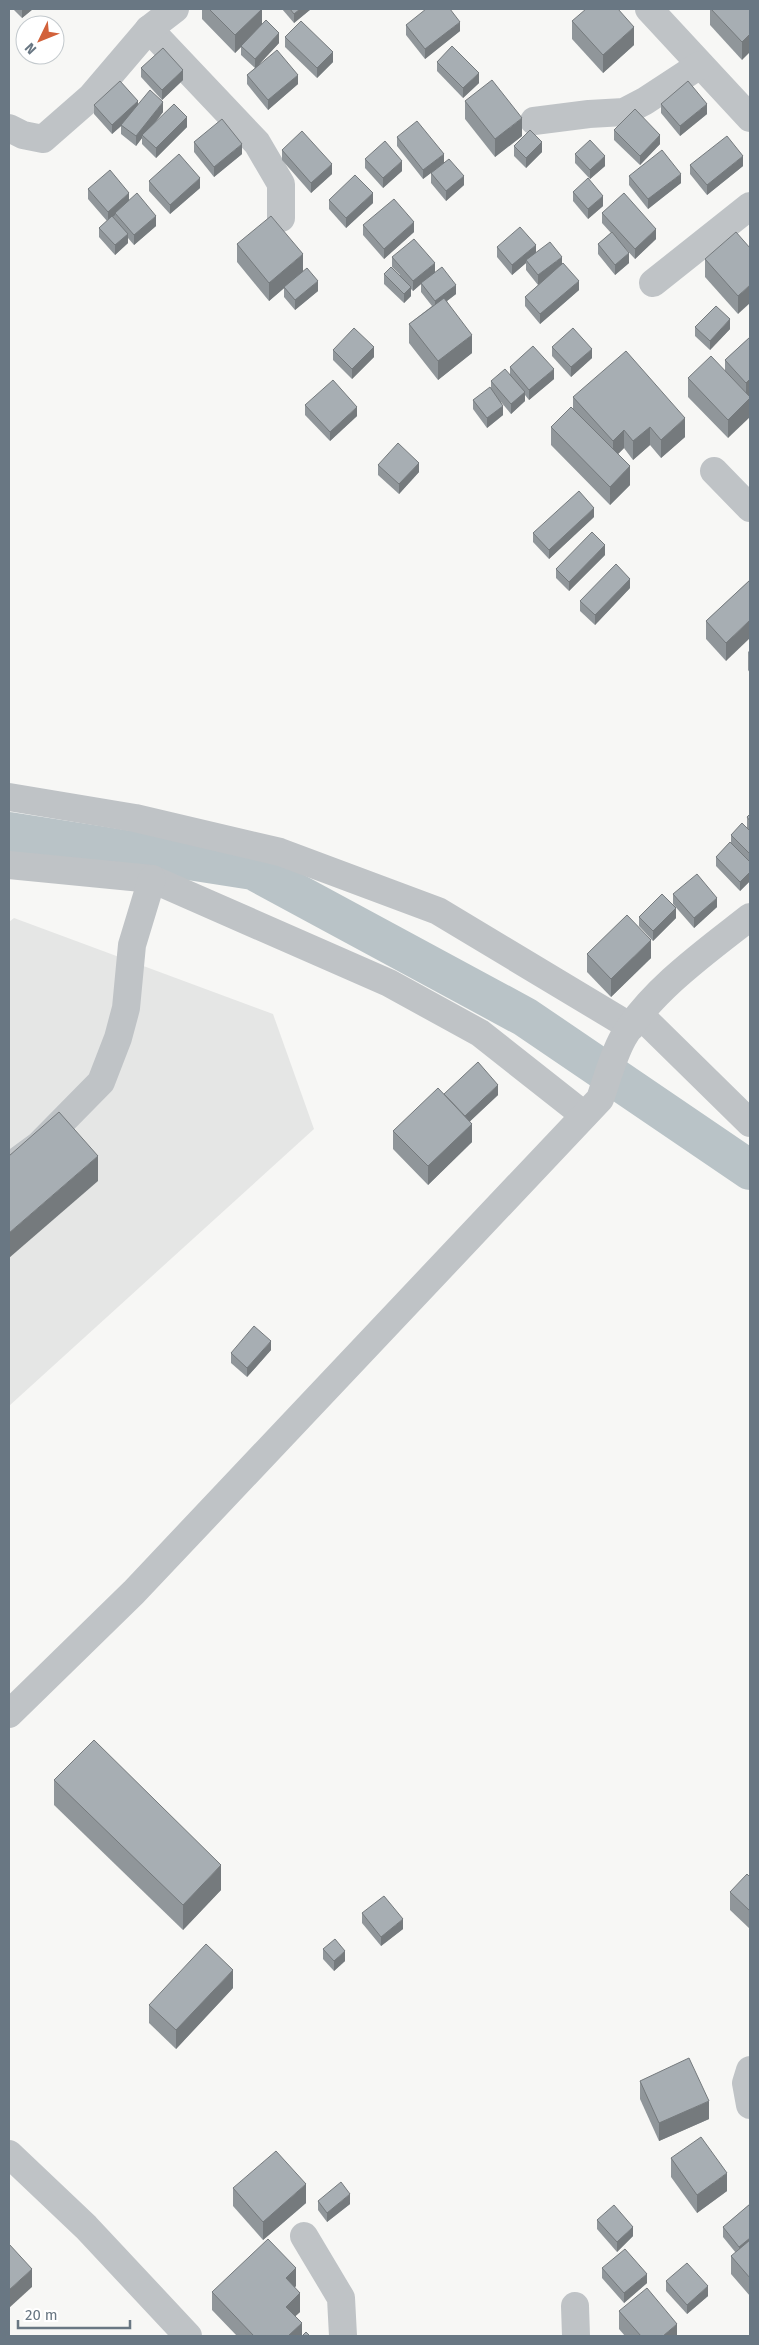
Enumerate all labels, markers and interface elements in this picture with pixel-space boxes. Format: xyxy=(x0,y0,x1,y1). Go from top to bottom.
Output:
north arrow xyxy=(15,15,65,65)
text: N xyxy=(21,39,40,58)
scale bar xyxy=(18,2298,130,2330)
text: 20 m xyxy=(25,2306,58,2324)

